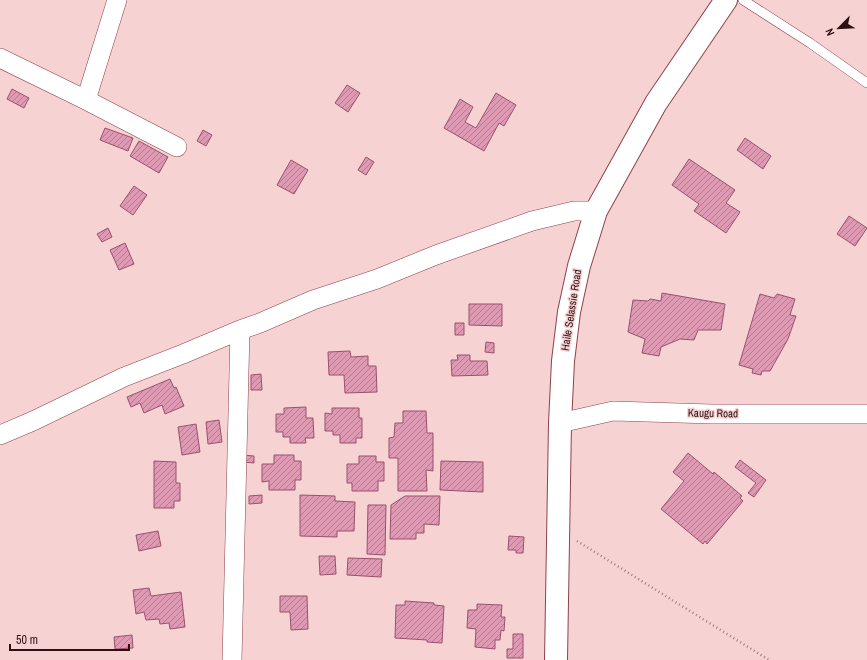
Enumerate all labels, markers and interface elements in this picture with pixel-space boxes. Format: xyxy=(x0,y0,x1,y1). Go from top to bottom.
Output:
north arrow xyxy=(819,8,859,48)
text: N xyxy=(822,26,838,38)
street label: Haile Selassie Road xyxy=(558,268,584,352)
street label: Kaugu Road xyxy=(688,406,738,420)
scale bar xyxy=(10,626,129,652)
text: 50 m xyxy=(16,632,38,648)

